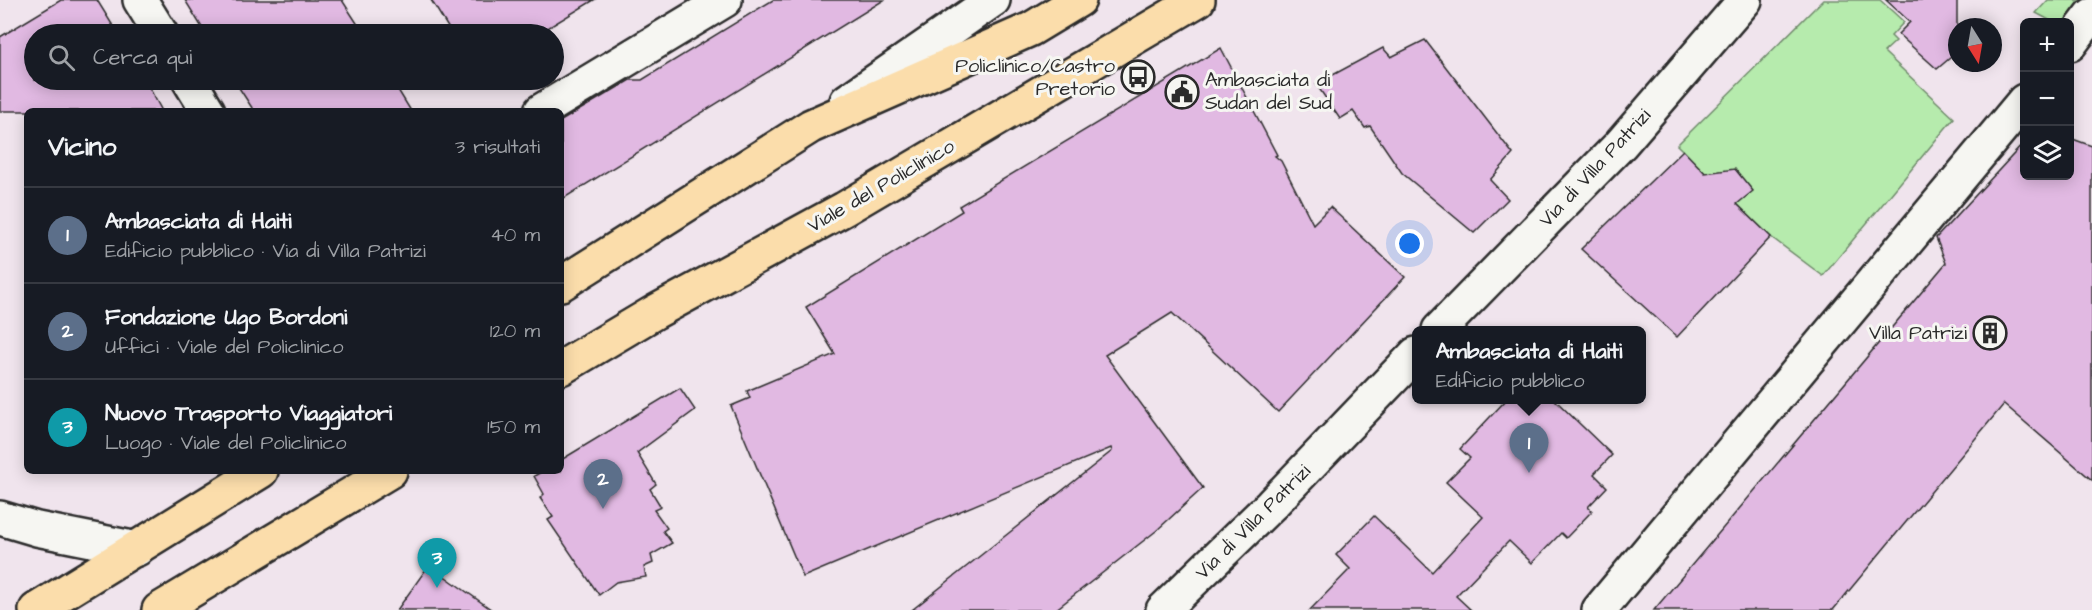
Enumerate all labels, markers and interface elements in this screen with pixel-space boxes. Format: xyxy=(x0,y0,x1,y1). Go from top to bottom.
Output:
north arrow xyxy=(1948,18,2002,72)
map controls xyxy=(2020,18,2074,180)
button: + xyxy=(2020,18,2074,72)
search box xyxy=(24,24,564,90)
icon: search xyxy=(45,41,78,74)
text: Cerca qui xyxy=(93,42,192,73)
place label: Policlinico/Castro Pretorio xyxy=(955,52,1115,103)
bus stop icon: Policlinico/Castro Pretorio xyxy=(1120,59,1156,95)
place label: Ambasciata di Sudan del Sud xyxy=(1205,66,1332,117)
button: − xyxy=(2020,72,2074,126)
public building icon: Ambasciata di Sudan del Sud xyxy=(1164,74,1200,110)
street label: Via di Villa Patrizi xyxy=(1533,102,1657,234)
button: layers xyxy=(2020,126,2074,180)
text: Vicino xyxy=(48,129,116,165)
street label: Viale del Policlinico xyxy=(802,132,960,240)
text: 3 risultati xyxy=(455,133,540,161)
text: Ambasciata di Haiti xyxy=(105,206,292,237)
text: 1 xyxy=(66,221,69,249)
text: 40 m xyxy=(490,221,540,249)
your location xyxy=(1395,229,1424,258)
text: Edificio pubblico · Via di Villa Patrizi xyxy=(105,237,426,265)
text: Fondazione Ugo Bordoni xyxy=(105,302,347,333)
building icon: Villa Patrizi xyxy=(1972,315,2008,351)
text: 2 xyxy=(62,317,73,345)
text: 120 m xyxy=(490,317,540,345)
place label: Villa Patrizi xyxy=(1869,319,1967,347)
popup xyxy=(1412,326,1646,404)
text: Uffici · Viale del Policlinico xyxy=(105,333,343,361)
text: Ambasciata di Haiti xyxy=(1436,336,1622,367)
text: Edificio pubblico xyxy=(1436,367,1584,395)
text: Nuovo Trasporto Viaggiatori xyxy=(105,398,392,429)
text: 3 xyxy=(62,413,73,441)
text: 150 m xyxy=(487,413,540,441)
pin: 1 xyxy=(1510,424,1549,473)
text: Luogo · Viale del Policlinico xyxy=(105,429,347,457)
street label: Via di Villa Patrizi xyxy=(1189,458,1317,586)
pin: 2 xyxy=(584,460,622,509)
pin: 3 xyxy=(418,538,456,588)

